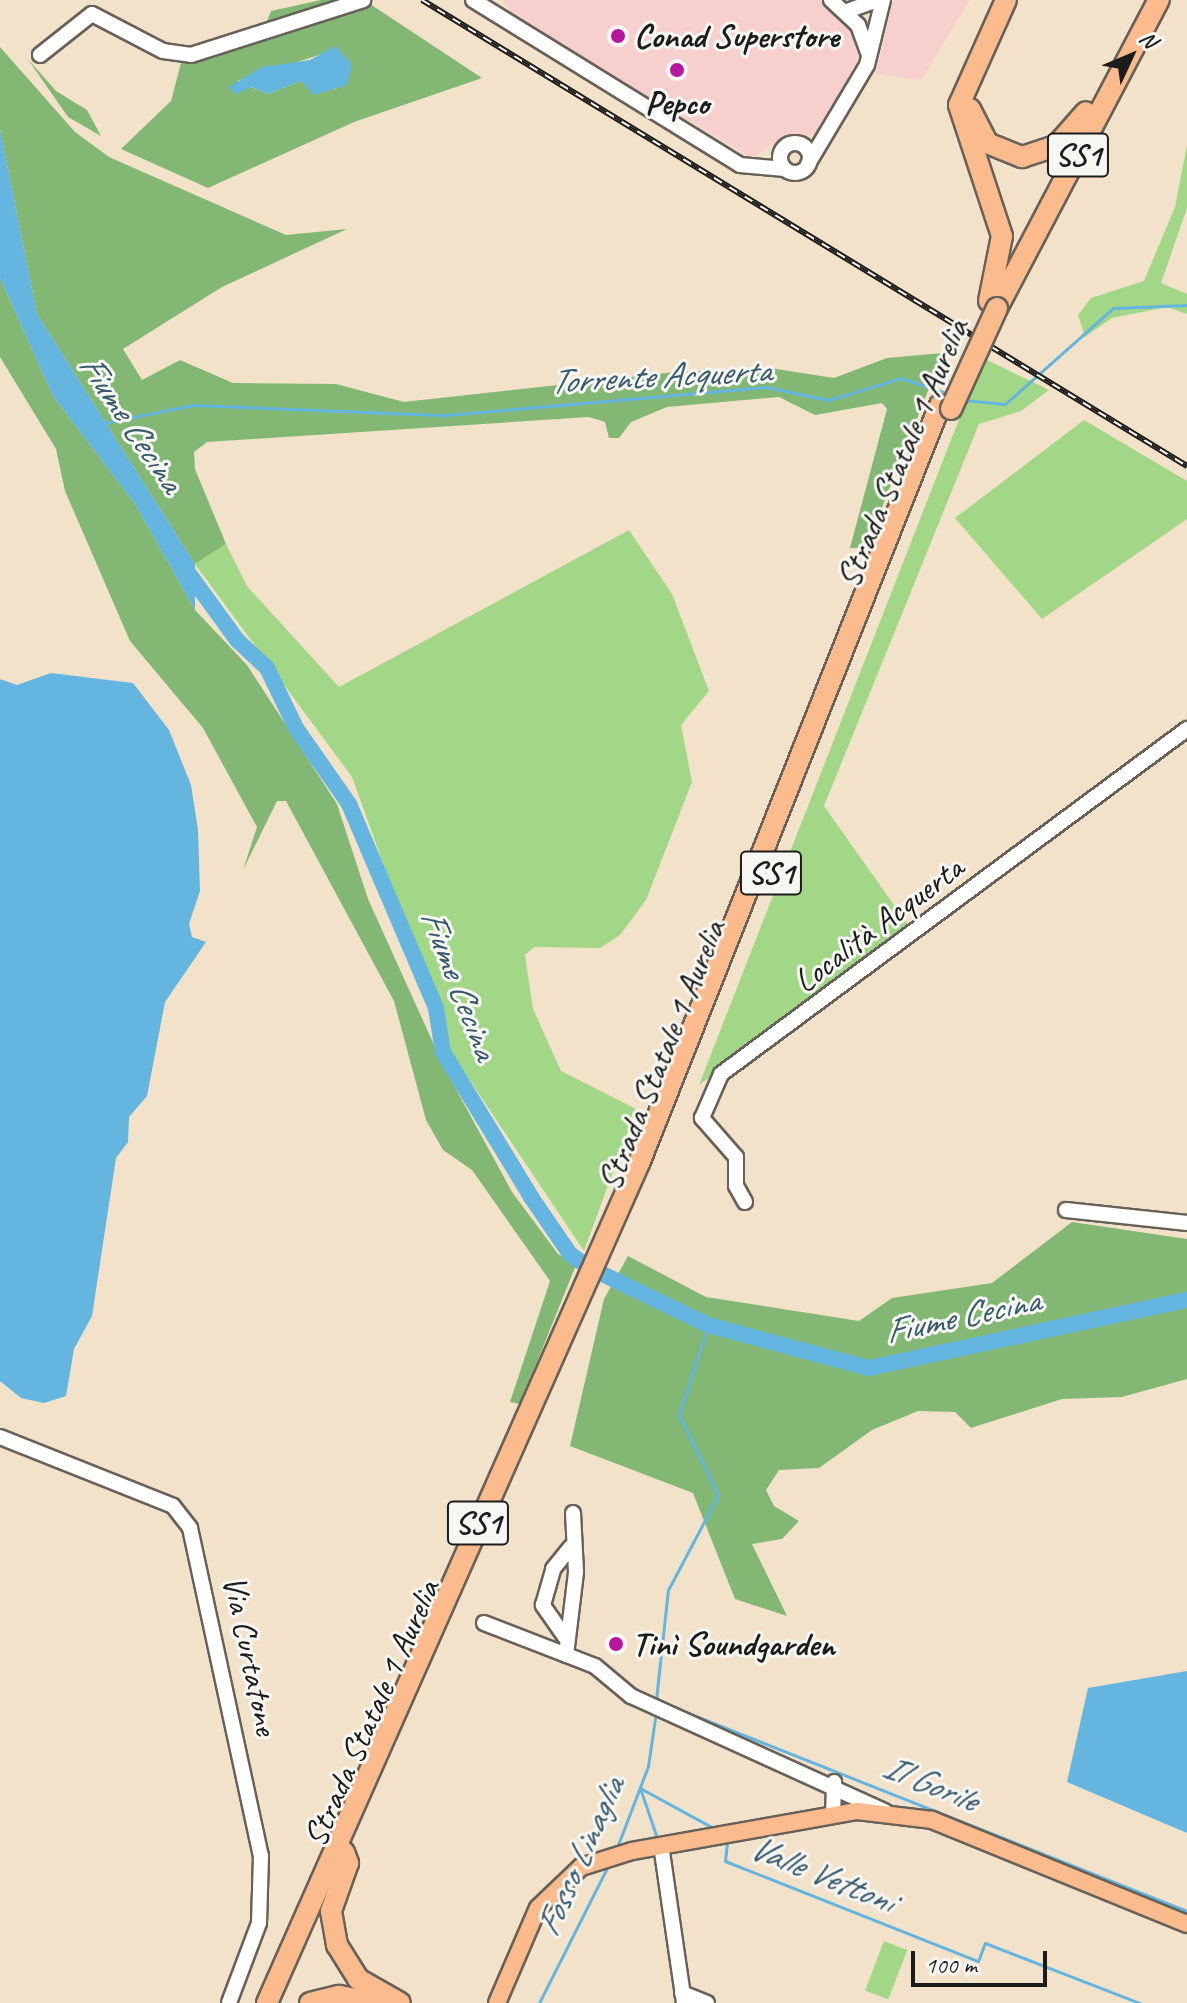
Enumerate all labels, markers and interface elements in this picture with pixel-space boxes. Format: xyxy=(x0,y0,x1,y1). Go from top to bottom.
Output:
place label: Conad Superstore xyxy=(634,16,838,56)
north arrow xyxy=(1091,16,1171,96)
text: N xyxy=(1133,25,1163,54)
marker: Conad Superstore xyxy=(609,27,627,45)
marker: Pepco xyxy=(668,61,686,79)
place label: Pepco xyxy=(645,83,709,123)
road number: SS1 xyxy=(1046,127,1110,183)
street label: Strada Statale 1 Aurelia xyxy=(827,313,977,593)
water label: Fiume Cecina xyxy=(69,346,193,500)
water label: Torrente Acquerta xyxy=(548,349,772,403)
road number: SS1 xyxy=(739,845,803,901)
street label: Località Acquerta xyxy=(785,847,971,1001)
water label: Fiume Cecina xyxy=(411,903,507,1065)
street label: Strada Statale 1 Aurelia xyxy=(588,914,734,1196)
water label: Fiume Cecina xyxy=(881,1279,1043,1353)
road number: SS1 xyxy=(446,1495,510,1551)
street label: Via Curtatone xyxy=(214,1573,288,1737)
street label: Strada Statale 1 Aurelia xyxy=(294,1574,448,1852)
place label: Tinì Soundgarden xyxy=(632,1624,835,1664)
marker: Tinì Soundgarden xyxy=(607,1635,625,1653)
water label: Il Gorile xyxy=(877,1745,983,1821)
water label: Fosso Linaglia xyxy=(526,1771,634,1943)
water label: Valle Vettoni xyxy=(743,1826,901,1922)
scale bar xyxy=(915,1935,1051,1985)
text: 100 m xyxy=(925,1950,977,1980)

